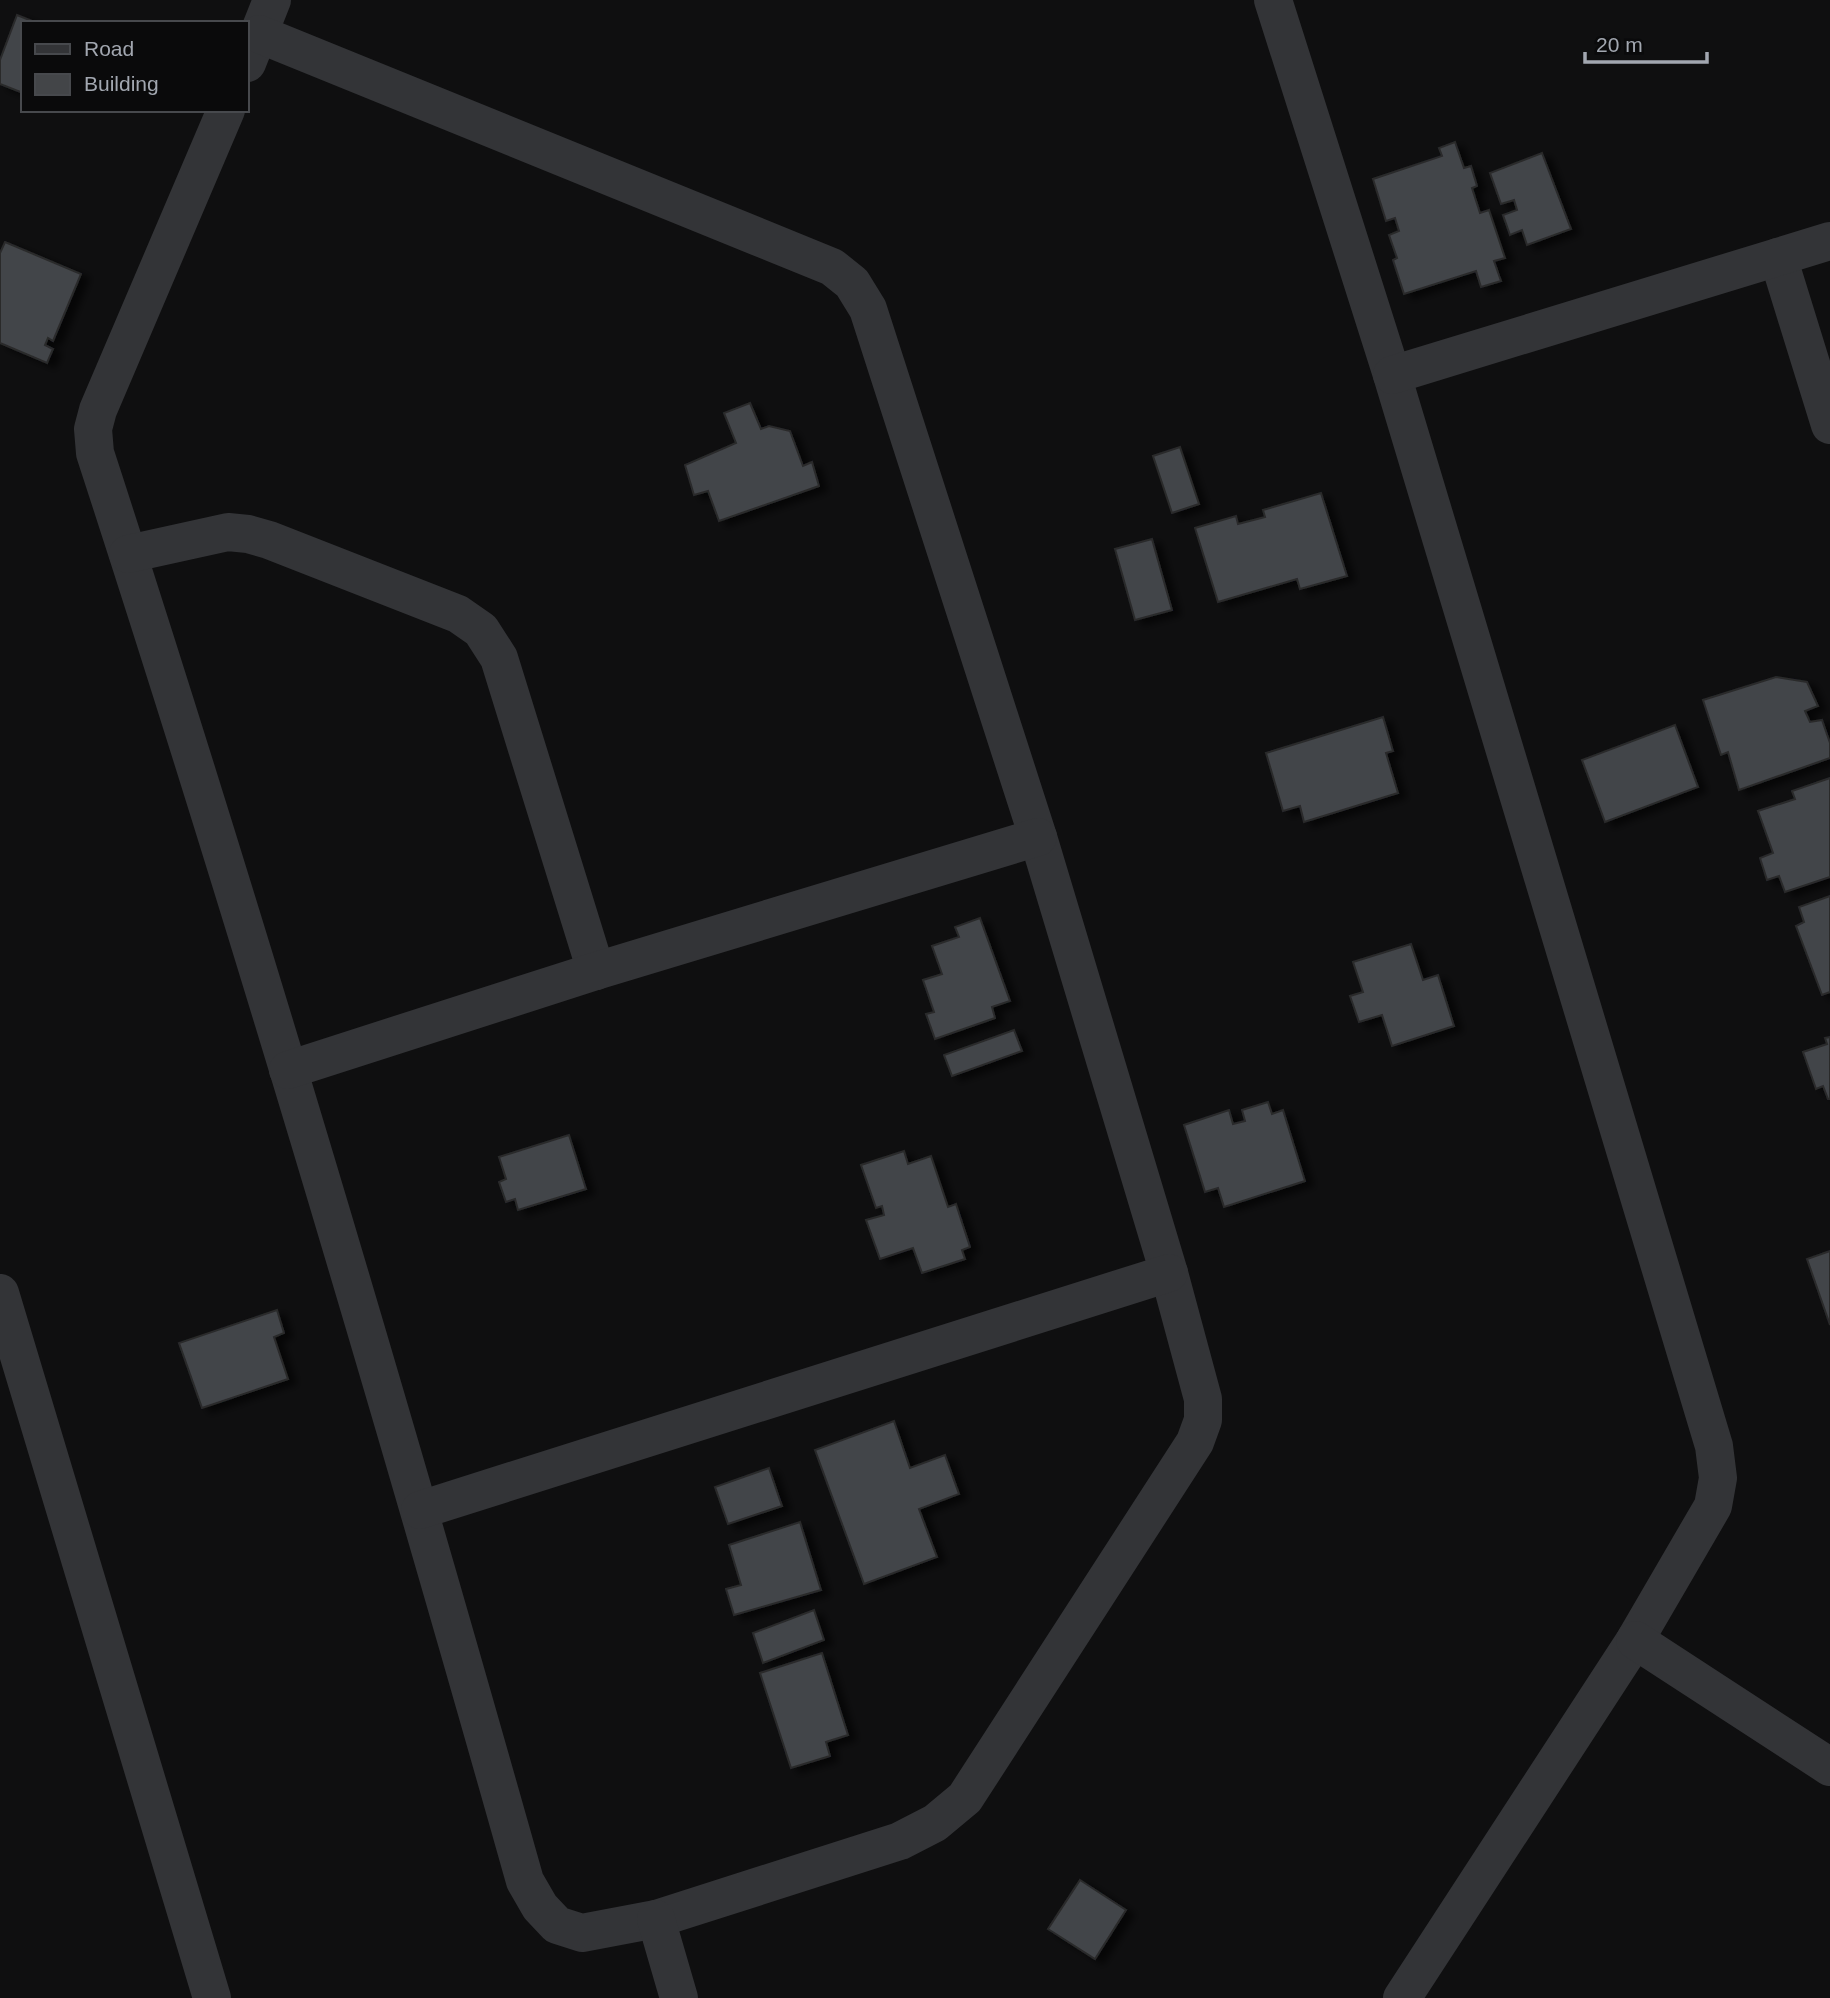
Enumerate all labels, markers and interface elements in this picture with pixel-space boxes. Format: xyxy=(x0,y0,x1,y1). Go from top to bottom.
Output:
legend xyxy=(21,21,248,112)
scale bar xyxy=(1585,21,1708,65)
text: 20 m xyxy=(1596,33,1643,56)
text: Road xyxy=(84,37,134,60)
text: Building xyxy=(84,72,159,95)

